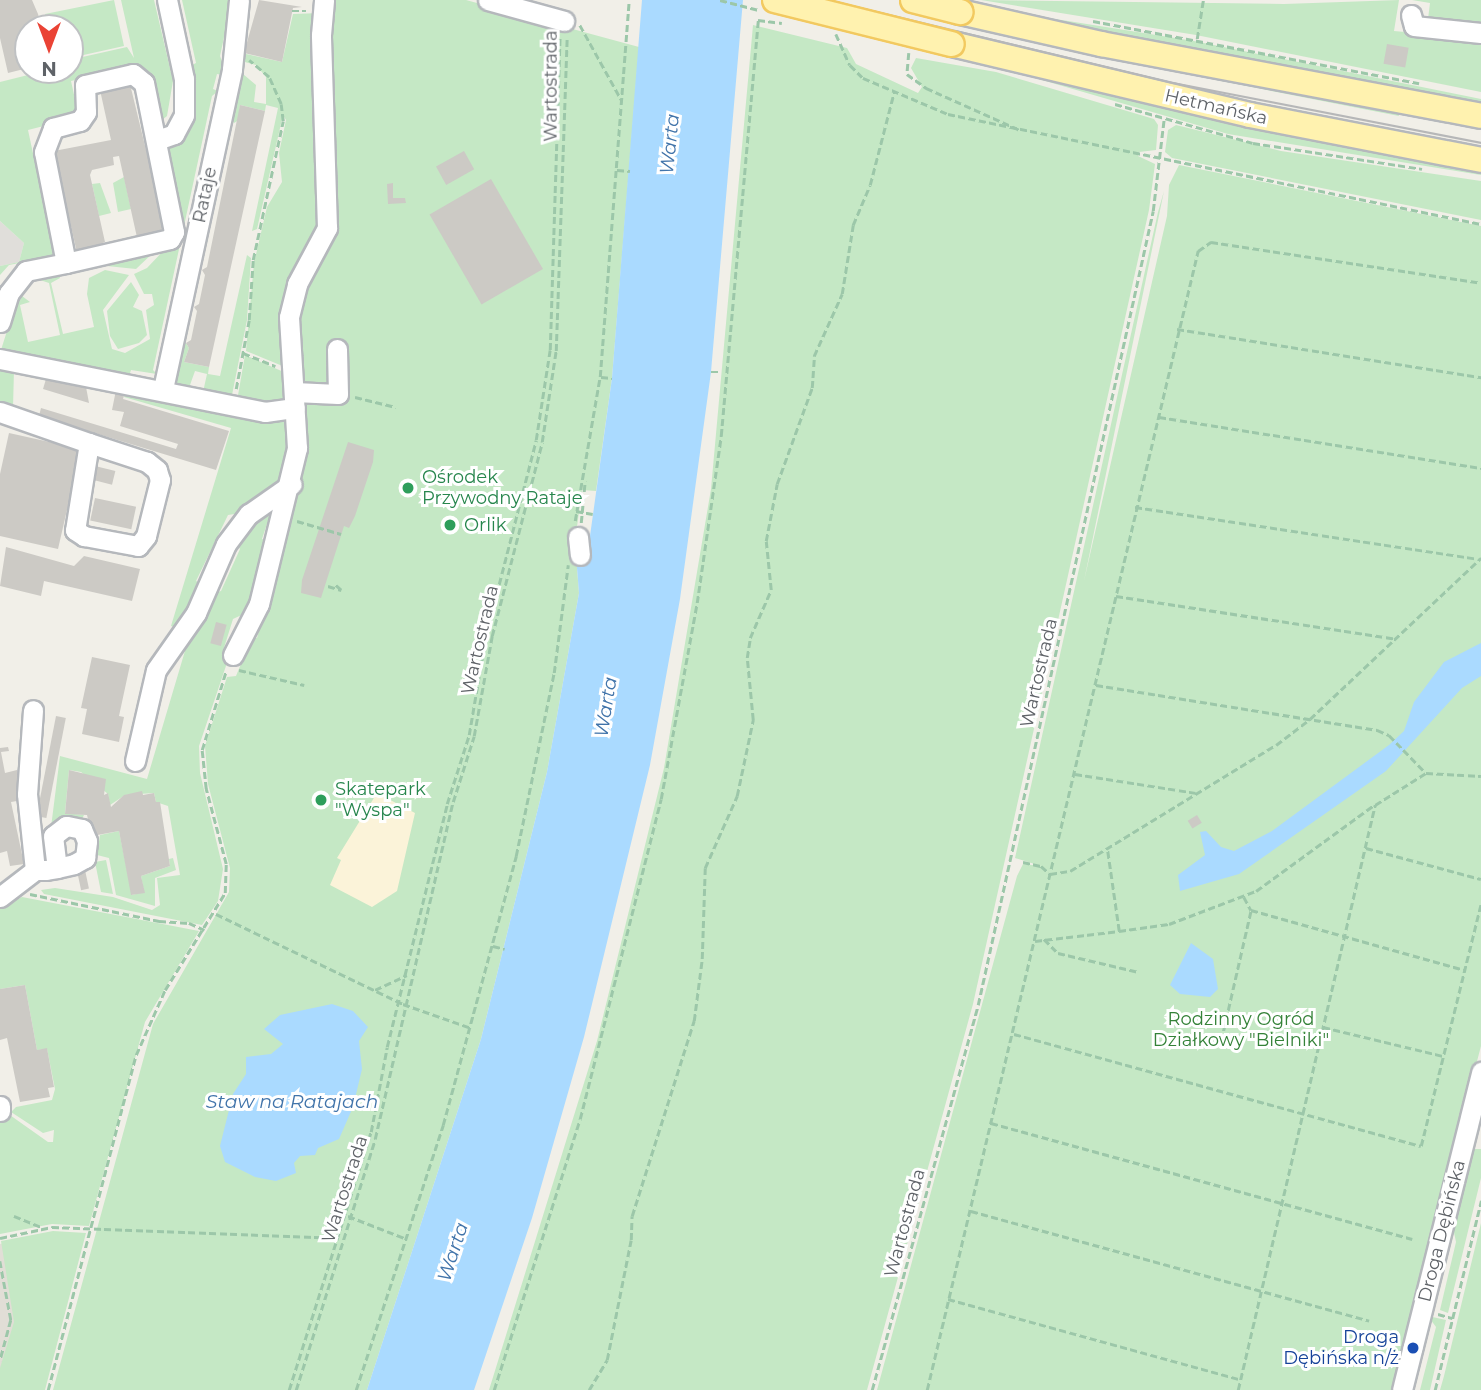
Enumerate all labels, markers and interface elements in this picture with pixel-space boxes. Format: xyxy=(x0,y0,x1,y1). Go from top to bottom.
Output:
north arrow xyxy=(14,14,84,84)
street label: Wartostrada xyxy=(540,30,562,142)
text: N xyxy=(41,57,57,80)
street label: Hetmańska xyxy=(1163,85,1269,129)
water label: Warta xyxy=(655,113,685,175)
street label: Rataje xyxy=(189,165,221,225)
place label: Ośrodek Przywodny Rataje xyxy=(422,467,583,510)
marker: Ośrodek Przywodny Rataje xyxy=(400,480,416,496)
place label: Orlik xyxy=(464,514,507,536)
marker: Orlik xyxy=(442,517,458,533)
street label: Wartostrada xyxy=(457,583,503,697)
street label: Wartostrada xyxy=(1016,616,1062,730)
water label: Warta xyxy=(590,675,622,739)
place label: Skatepark "Wyspa" xyxy=(335,779,426,822)
marker: Skatepark "Wyspa" xyxy=(313,792,329,808)
park label: Rodzinny Ogród Działkowy "Bielniki" xyxy=(1153,1009,1329,1052)
water label: Staw na Ratajach xyxy=(206,1091,378,1113)
street label: Wartostrada xyxy=(318,1133,372,1245)
street label: Droga Dębińska xyxy=(1414,1158,1470,1304)
street label: Wartostrada xyxy=(880,1166,930,1280)
water label: Warta xyxy=(433,1220,473,1284)
place label: Droga Dębińska n/ż xyxy=(1283,1327,1399,1370)
marker: Droga Dębińska n/ż xyxy=(1405,1340,1421,1356)

